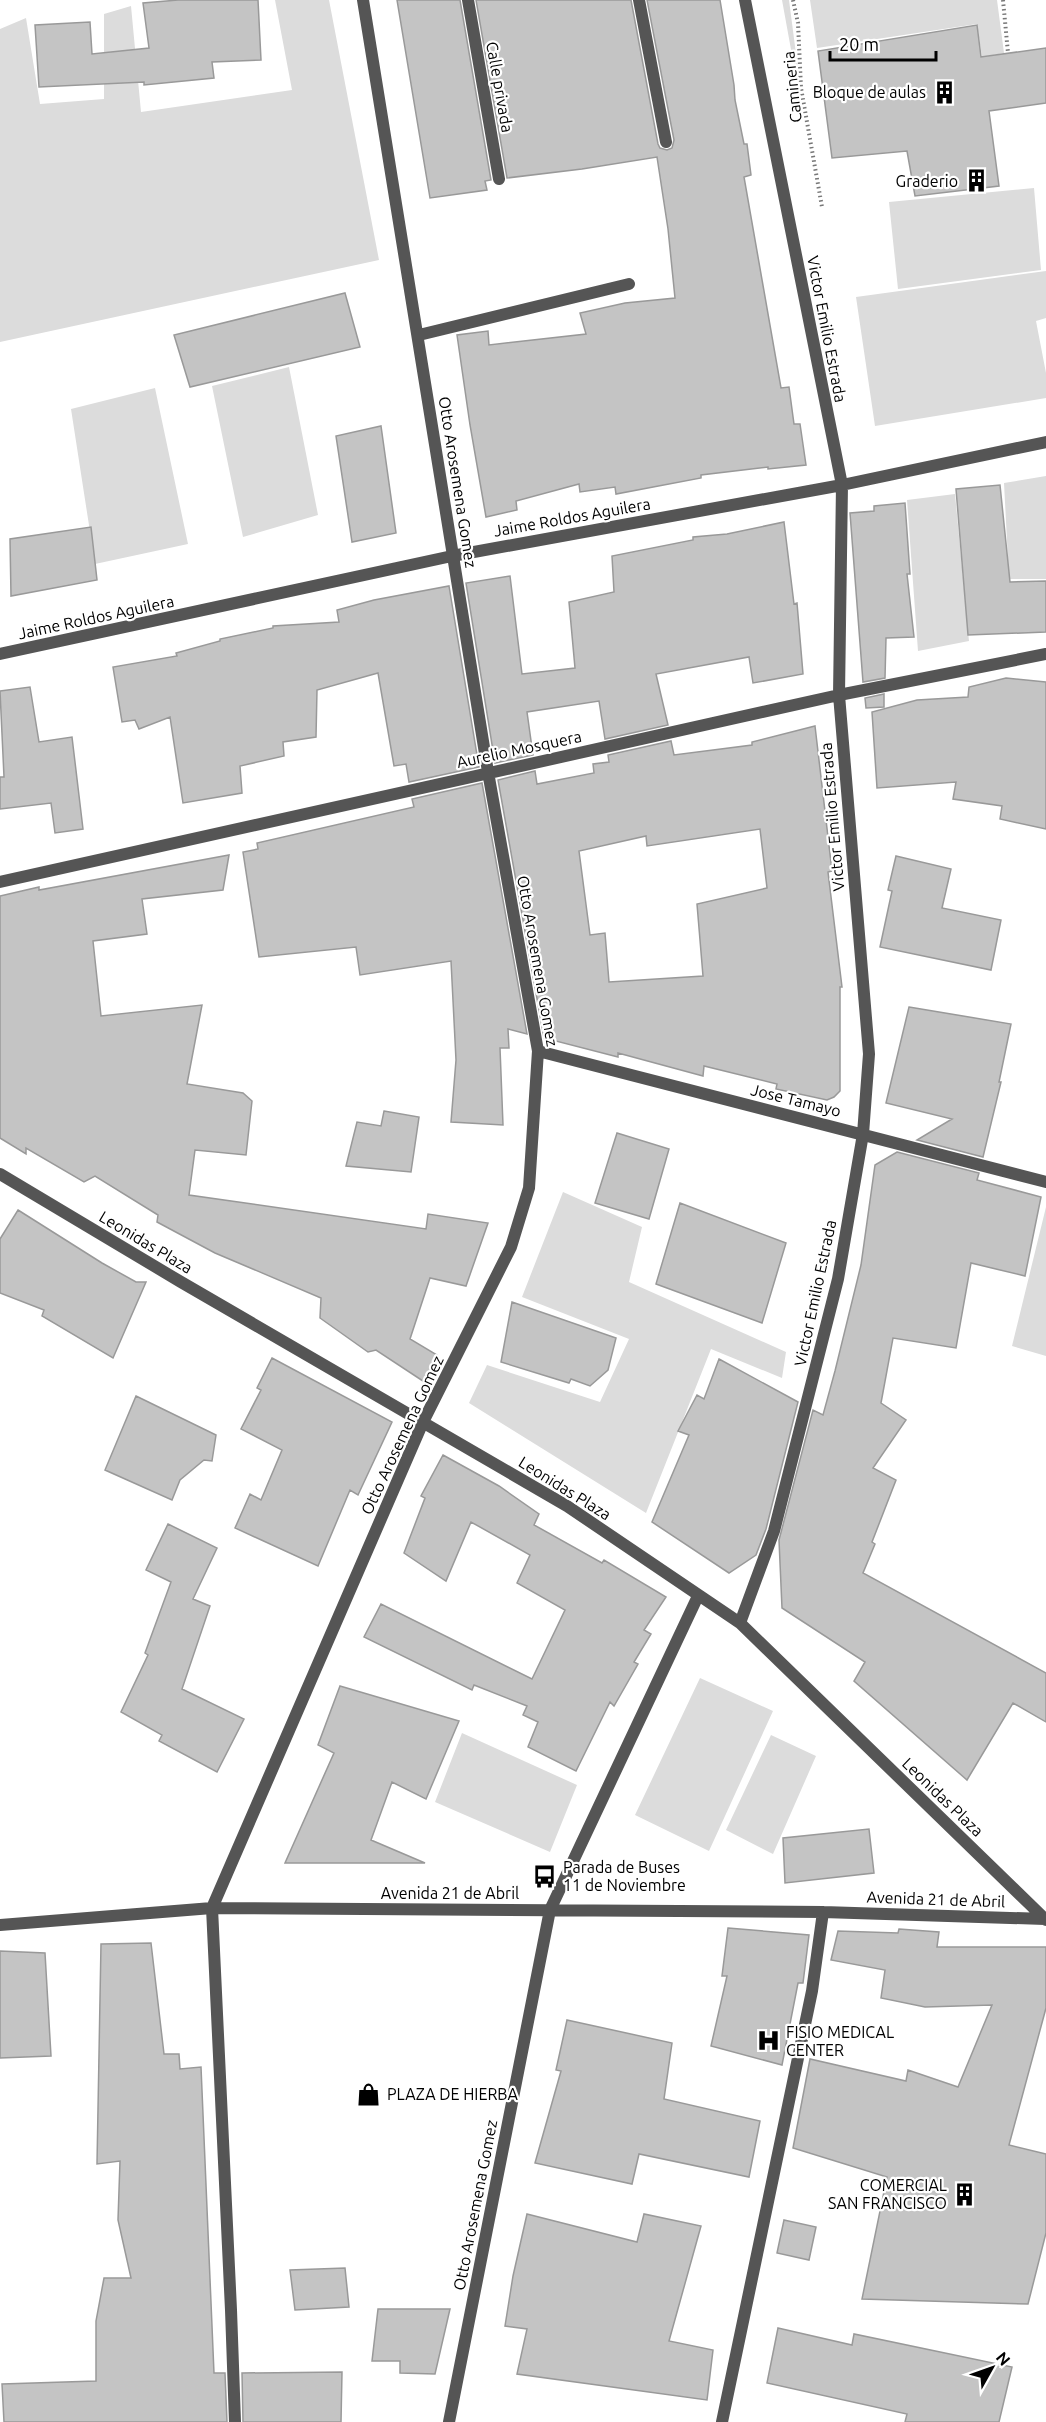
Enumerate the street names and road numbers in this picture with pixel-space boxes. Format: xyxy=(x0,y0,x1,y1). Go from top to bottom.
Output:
street label: Calle privada xyxy=(483,40,517,134)
street label: Camineria xyxy=(779,50,805,124)
street label: Victor Emilio Estrada xyxy=(804,254,850,404)
street label: Otto Arosemena Gomez xyxy=(436,395,480,569)
street label: Jaime Roldos Aguilera xyxy=(492,494,652,540)
street label: Jaime Roldos Aguilera xyxy=(16,592,176,642)
street label: Aurelio Mosquera xyxy=(455,727,583,771)
street label: Victor Emilio Estrada xyxy=(817,742,847,892)
street label: Otto Arosemena Gomez xyxy=(514,874,562,1048)
street label: Jose Tamayo xyxy=(749,1080,843,1120)
street label: Leonidas Plaza xyxy=(96,1207,196,1277)
street label: Victor Emilio Estrada xyxy=(791,1218,839,1368)
street label: Otto Arosemena Gomez xyxy=(357,1353,447,1517)
street label: Leonidas Plaza xyxy=(516,1453,614,1523)
street label: Leonidas Plaza xyxy=(899,1754,987,1840)
street label: Avenida 21 de Abril xyxy=(381,1884,519,1902)
street label: Avenida 21 de Abril xyxy=(866,1888,1006,1910)
street label: Otto Arosemena Gomez xyxy=(450,2118,500,2292)

